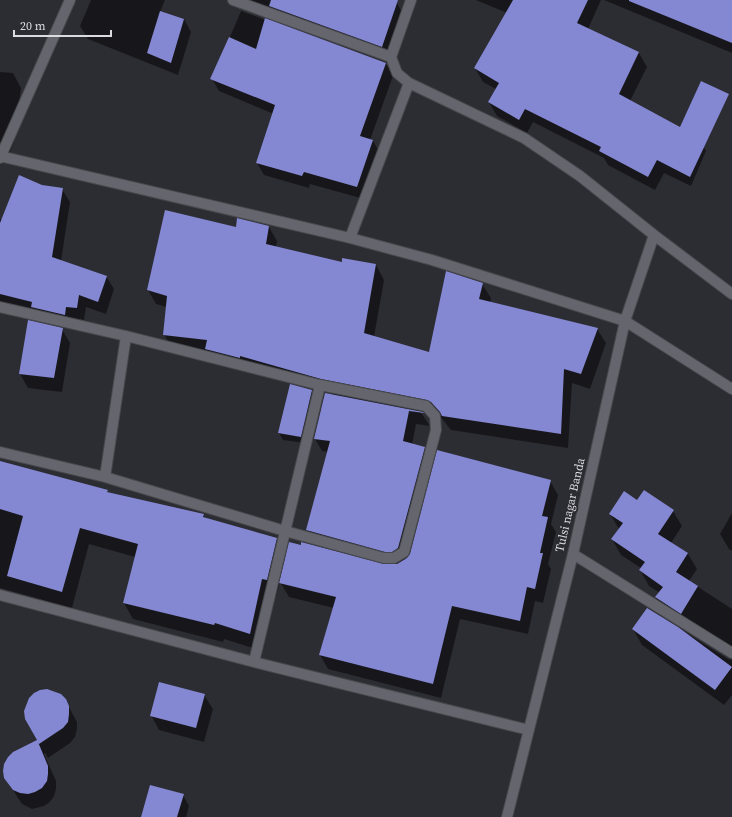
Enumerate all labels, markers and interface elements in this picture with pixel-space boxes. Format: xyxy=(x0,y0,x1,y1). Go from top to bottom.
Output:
scale bar xyxy=(14,12,111,38)
text: 20 m xyxy=(20,18,46,34)
street label: Tulsi nagar Banda xyxy=(551,456,589,554)

